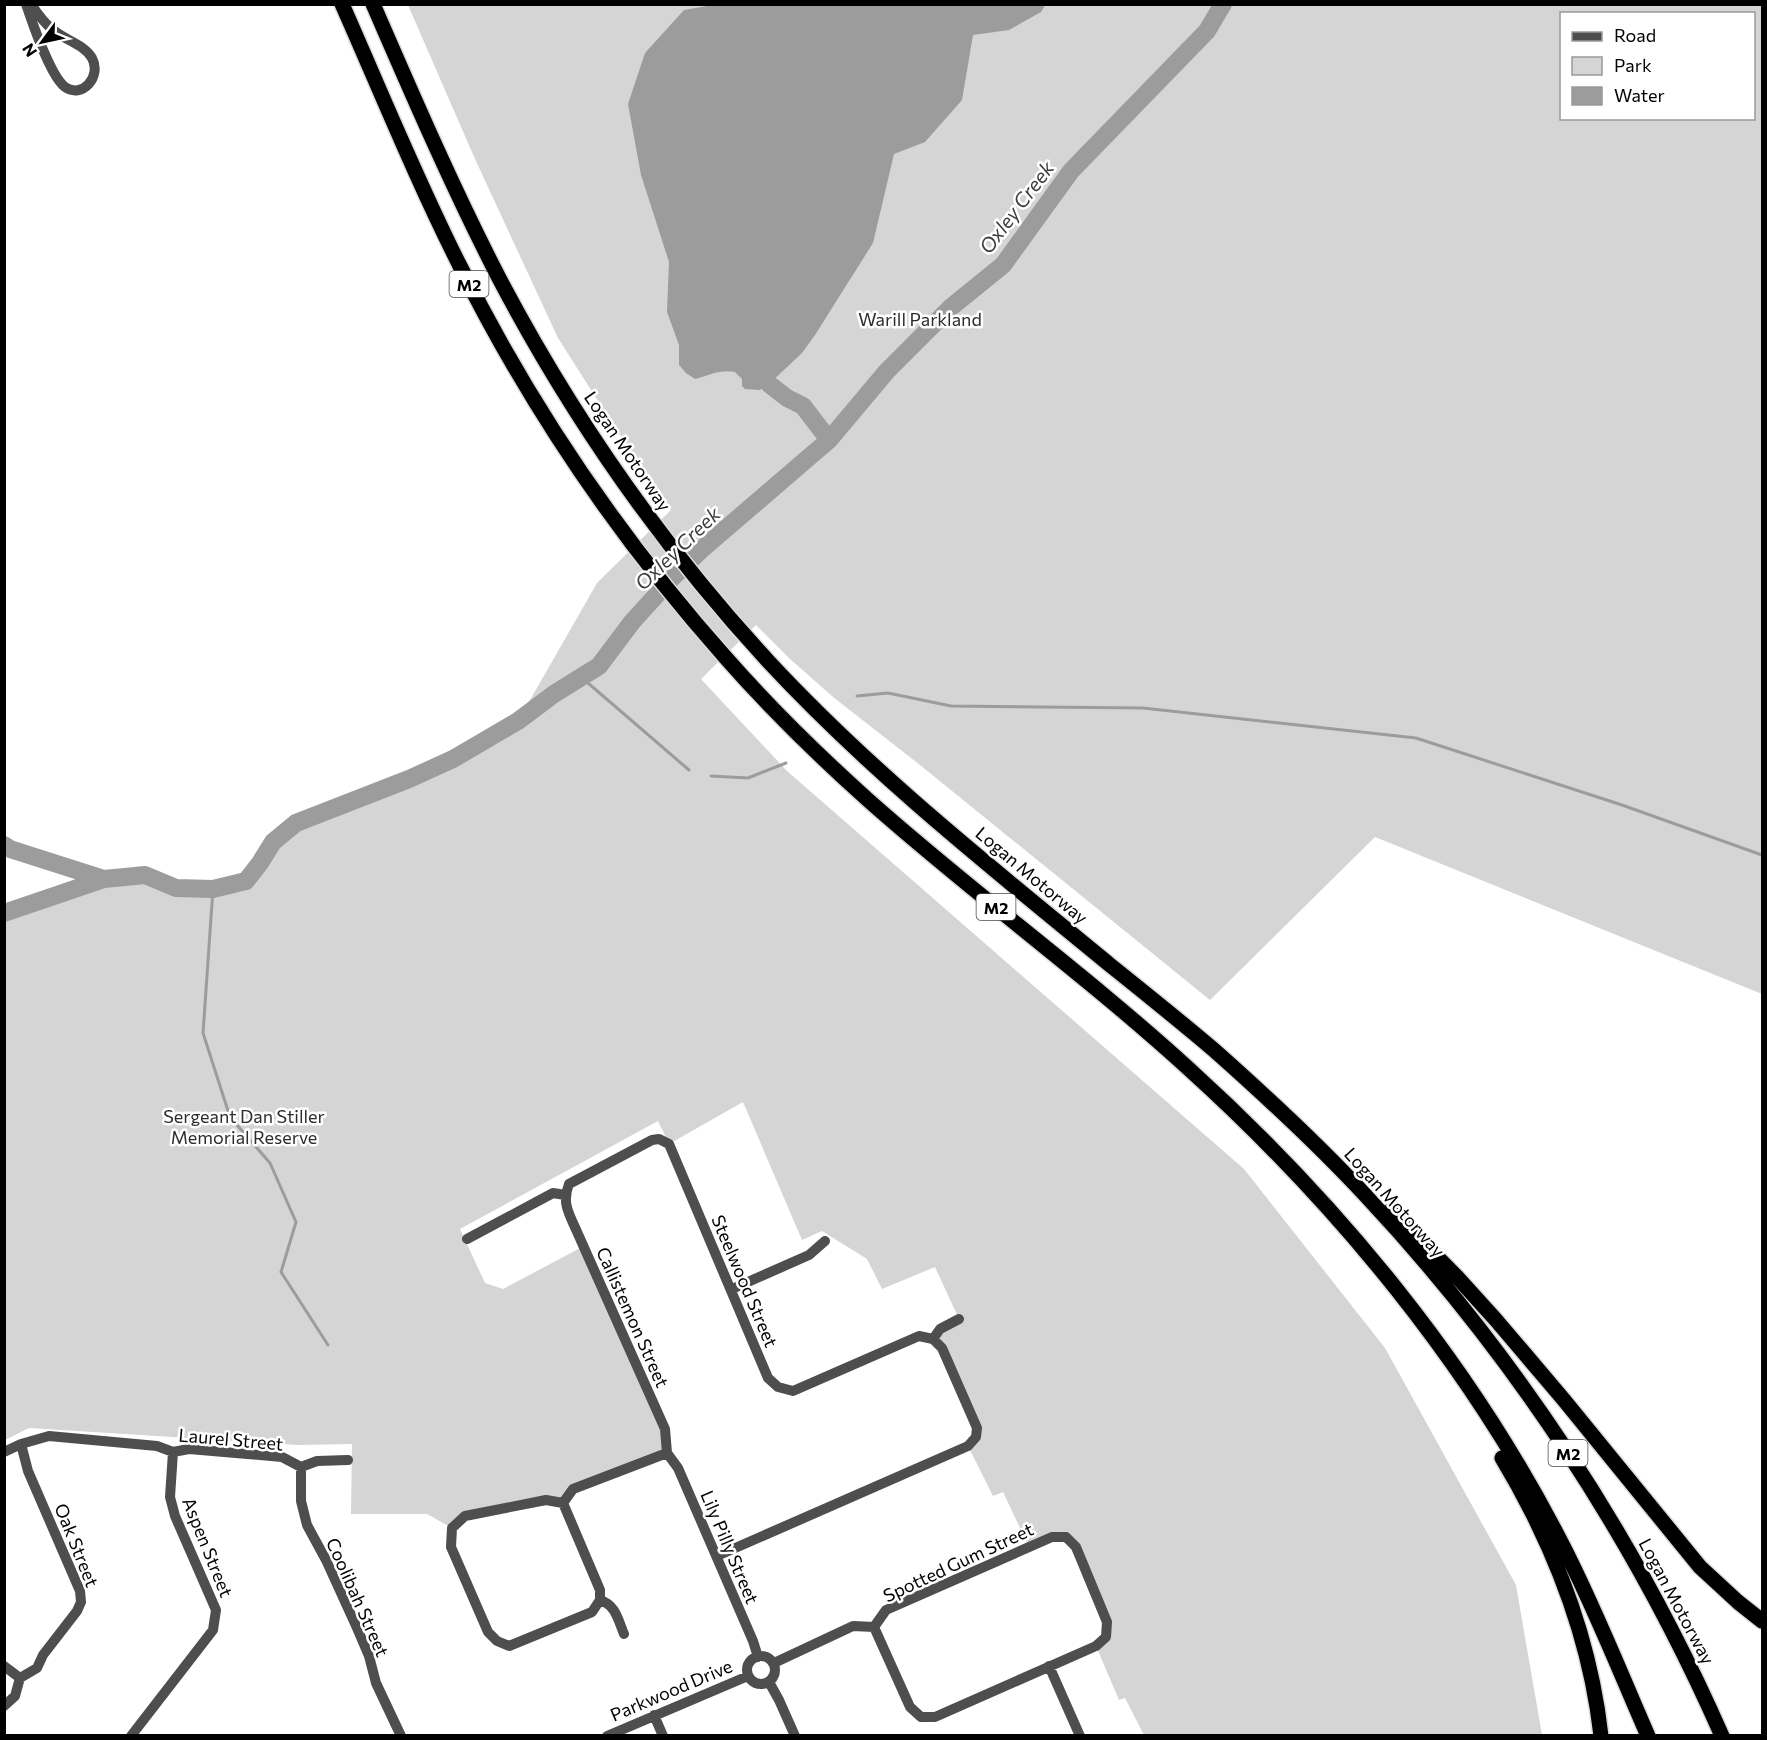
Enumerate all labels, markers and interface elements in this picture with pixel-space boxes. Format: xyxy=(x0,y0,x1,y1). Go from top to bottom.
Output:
north arrow xyxy=(12,12,72,72)
legend xyxy=(1560,12,1755,120)
text: Road xyxy=(1614,24,1656,46)
text: N xyxy=(18,40,40,61)
text: Park xyxy=(1614,54,1652,76)
text: Water xyxy=(1614,84,1665,106)
water label: Oxley Creek xyxy=(973,155,1059,258)
road number: M2 xyxy=(450,271,488,297)
park label: Warill Parkland xyxy=(858,308,982,330)
street label: Logan Motorway xyxy=(580,387,676,515)
water label: Oxley Creek xyxy=(629,500,726,595)
street label: Logan Motorway xyxy=(971,822,1093,928)
road number: M2 xyxy=(976,894,1016,920)
park label: Sergeant Dan Stiller Memorial Reserve xyxy=(163,1105,325,1148)
street label: Logan Motorway xyxy=(1340,1143,1450,1261)
street label: Steelwood Street xyxy=(707,1212,783,1350)
street label: Callistemon Street xyxy=(592,1243,674,1391)
street label: Laurel Street xyxy=(178,1423,284,1455)
road number: M2 xyxy=(1548,1440,1588,1466)
street label: Lily Pilly Street xyxy=(696,1487,764,1607)
street label: Aspen Street xyxy=(178,1494,238,1600)
street label: Oak Street xyxy=(50,1500,104,1590)
street label: Spotted Gum Street xyxy=(879,1518,1037,1606)
street label: Coolibah Street xyxy=(322,1534,394,1660)
street label: Logan Motorway xyxy=(1635,1534,1719,1668)
street label: Parkwood Drive xyxy=(607,1654,735,1726)

